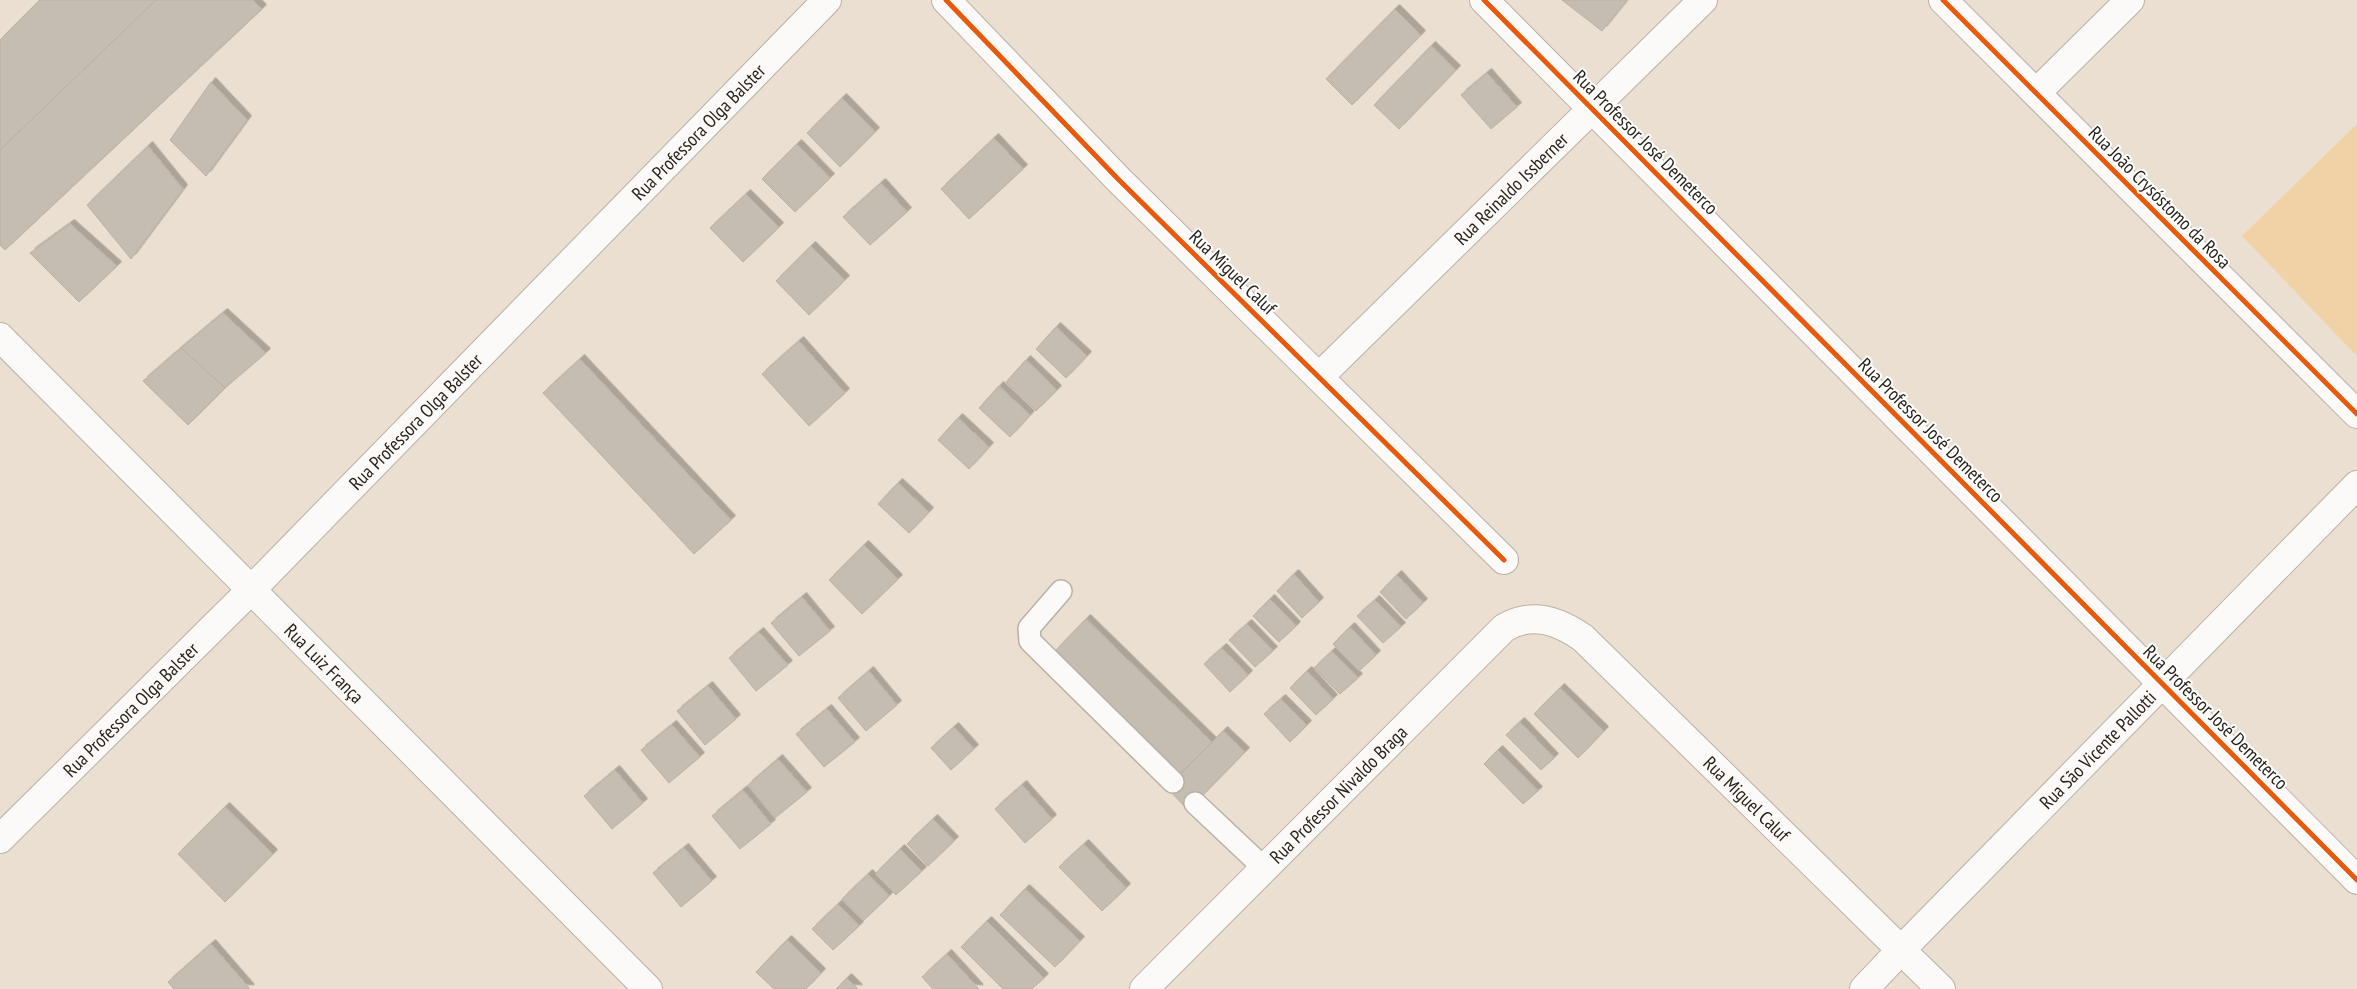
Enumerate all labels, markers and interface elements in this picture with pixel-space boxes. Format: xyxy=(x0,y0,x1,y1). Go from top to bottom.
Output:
street label: Rua Professora Olga Balster xyxy=(627,58,771,205)
street label: Rua Professor José Demeterco xyxy=(1569,65,1723,219)
street label: Rua João Crysóstomo da Rosa xyxy=(2084,121,2236,273)
street label: Rua Reinaldo Issberner xyxy=(1449,127,1574,250)
street label: Rua Miguel Caluf xyxy=(1185,225,1282,320)
street label: Rua Professora Olga Balster xyxy=(344,348,488,495)
street label: Rua Professor José Demeterco xyxy=(1854,353,2008,507)
street label: Rua Luiz França xyxy=(280,618,369,708)
street label: Rua Professora Olga Balster xyxy=(58,637,204,782)
street label: Rua Professor José Demeterco xyxy=(2139,640,2293,794)
street label: Rua São Vicente Pallotti xyxy=(2034,685,2161,814)
street label: Rua Professor Nivaldo Braga xyxy=(1264,720,1412,868)
street label: Rua Miguel Caluf xyxy=(1698,751,1796,847)

